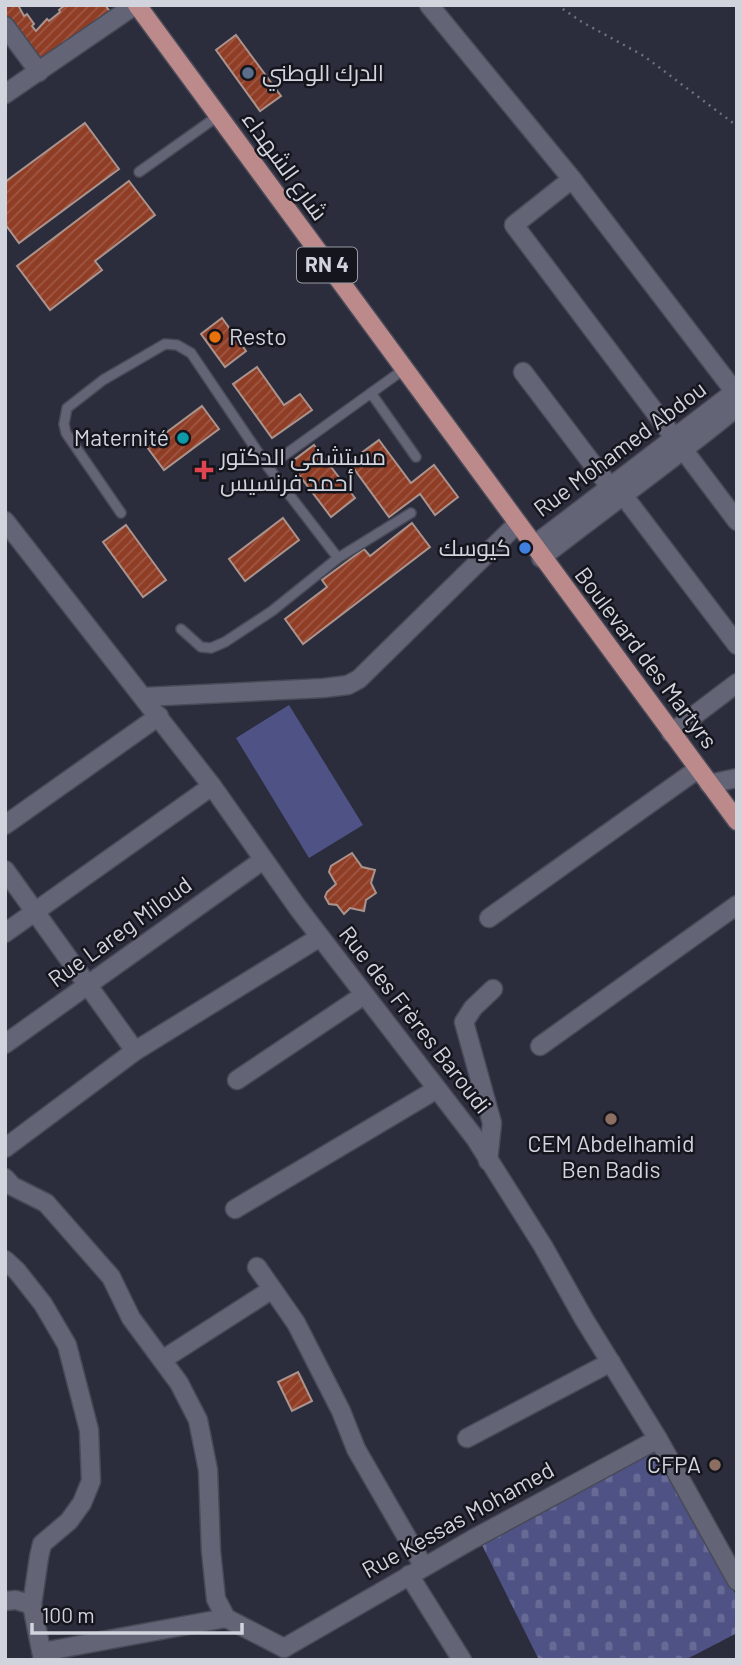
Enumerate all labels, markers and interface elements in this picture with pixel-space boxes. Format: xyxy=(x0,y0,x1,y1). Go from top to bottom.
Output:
place label: الدرك الوطني xyxy=(262,58,384,91)
marker: الدرك الوطني xyxy=(240,65,256,81)
street label: شارع الشهداء xyxy=(235,106,335,227)
road number: RN 4 xyxy=(297,247,357,282)
place label: Resto xyxy=(229,322,287,350)
marker: Resto xyxy=(207,329,223,345)
street label: Rue Mohamed Abdou xyxy=(528,374,711,522)
place label: Maternité xyxy=(74,423,169,451)
marker: Maternité xyxy=(175,430,191,446)
place label: مستشفى الدكتور أحمد فرنسيس xyxy=(218,442,386,497)
marker: مستشفى الدكتور أحمد فرنسيس xyxy=(194,460,214,480)
place label: كيوسك xyxy=(439,533,511,561)
marker: كيوسك xyxy=(517,540,533,556)
street label: Boulevard des Martyrs xyxy=(569,561,724,754)
street label: Rue Lareg Miloud xyxy=(42,870,197,993)
street label: Rue des Frères Baroudi xyxy=(334,920,498,1119)
marker: CEM Abdelhamid Ben Badis xyxy=(603,1111,619,1127)
place label: CEM Abdelhamid Ben Badis xyxy=(527,1129,695,1183)
place label: CFPA xyxy=(647,1450,701,1478)
street label: Rue Kessas Mohamed xyxy=(357,1455,558,1583)
marker: CFPA xyxy=(707,1457,723,1473)
scale bar xyxy=(32,1592,242,1636)
text: 100 m xyxy=(42,1602,95,1627)

